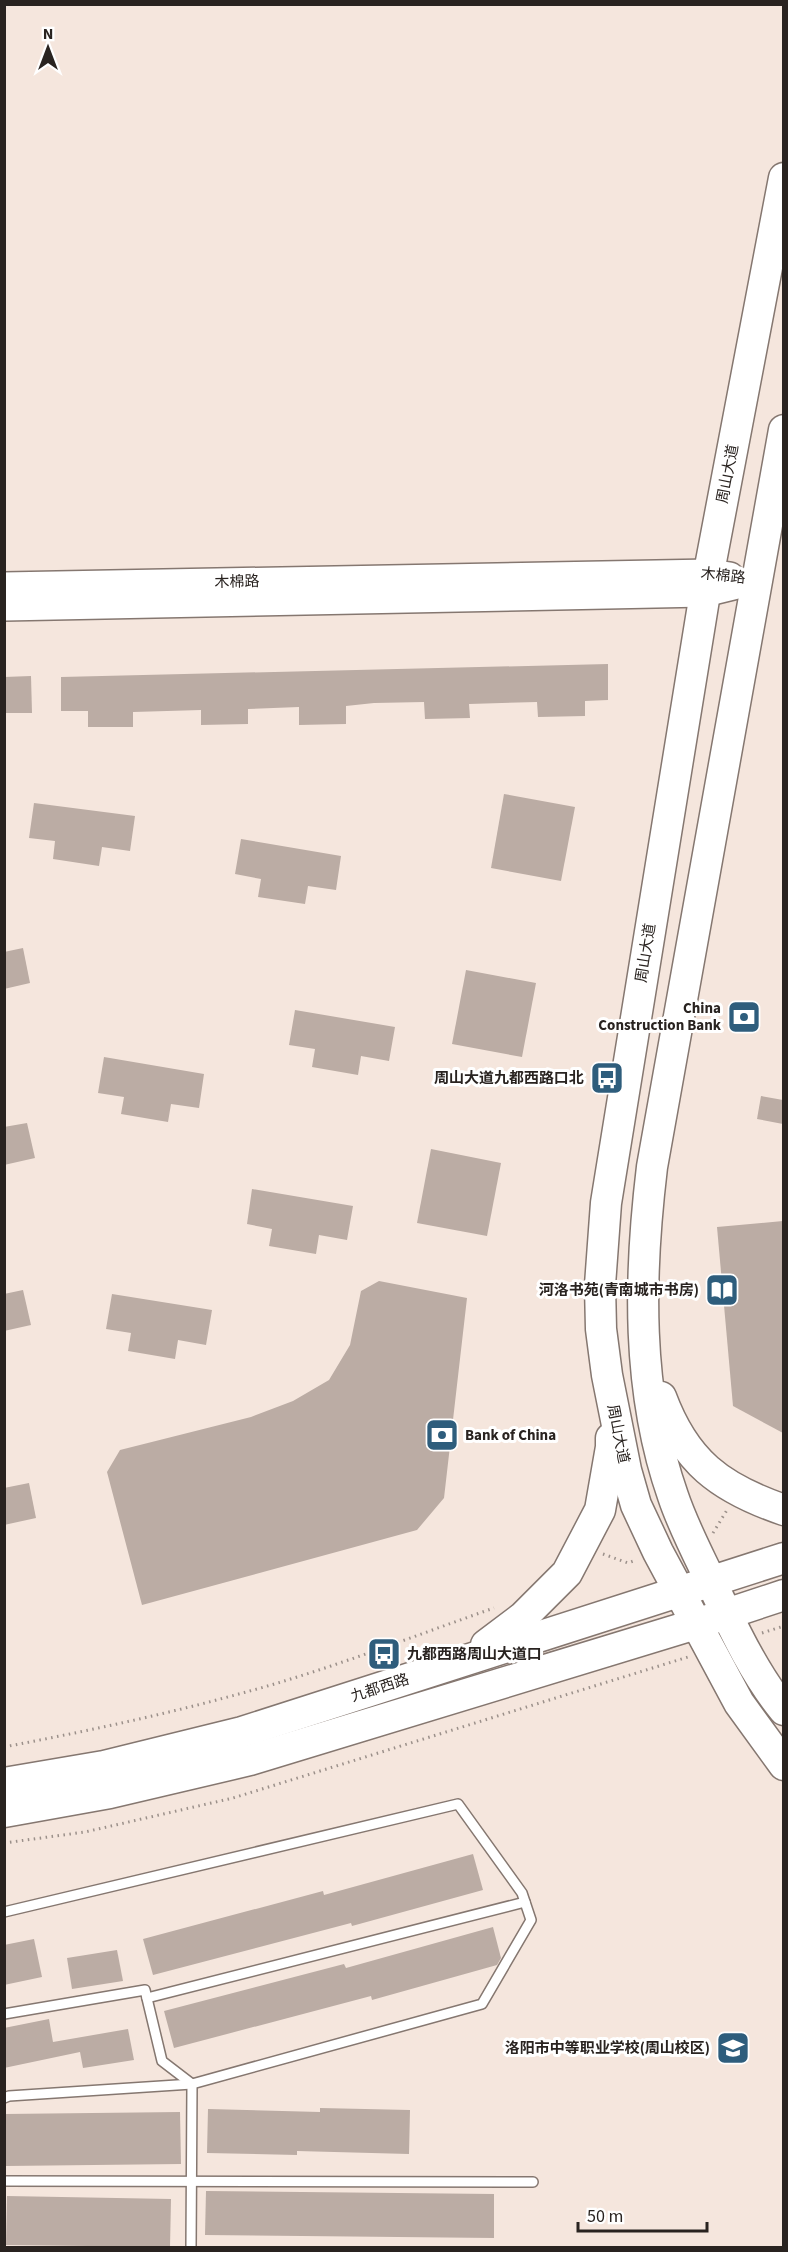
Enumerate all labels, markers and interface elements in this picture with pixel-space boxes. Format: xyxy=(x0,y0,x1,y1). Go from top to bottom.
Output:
north arrow xyxy=(18,18,78,78)
text: N xyxy=(43,23,53,45)
street label: 周山大道 xyxy=(712,443,744,505)
street label: 木棉路 xyxy=(700,563,746,589)
street label: 木棉路 xyxy=(214,571,260,593)
street label: 周山大道 xyxy=(631,922,661,984)
place label: China Construction Bank xyxy=(598,998,722,1036)
bank icon: China Construction Bank xyxy=(726,999,762,1035)
bus stop icon: 周山大道九都西路口北 xyxy=(589,1060,625,1096)
place label: 周山大道九都西路口北 xyxy=(434,1068,584,1089)
library icon: 河洛书苑(青南城市书房) xyxy=(704,1272,740,1308)
place label: 河洛书苑(青南城市书房) xyxy=(539,1280,699,1301)
street label: 周山大道 xyxy=(602,1403,634,1465)
bank icon: Bank of China xyxy=(424,1417,460,1453)
place label: Bank of China xyxy=(465,1425,556,1446)
bus stop icon: 九都西路周山大道口 xyxy=(366,1636,402,1672)
place label: 九都西路周山大道口 xyxy=(407,1644,542,1665)
street label: 九都西路 xyxy=(348,1669,412,1707)
school or university icon: 洛阳市中等职业学校(周山校区) xyxy=(715,2030,751,2066)
place label: 洛阳市中等职业学校(周山校区) xyxy=(505,2038,710,2059)
scale bar xyxy=(578,2195,707,2233)
text: 50 m xyxy=(587,2204,623,2229)

